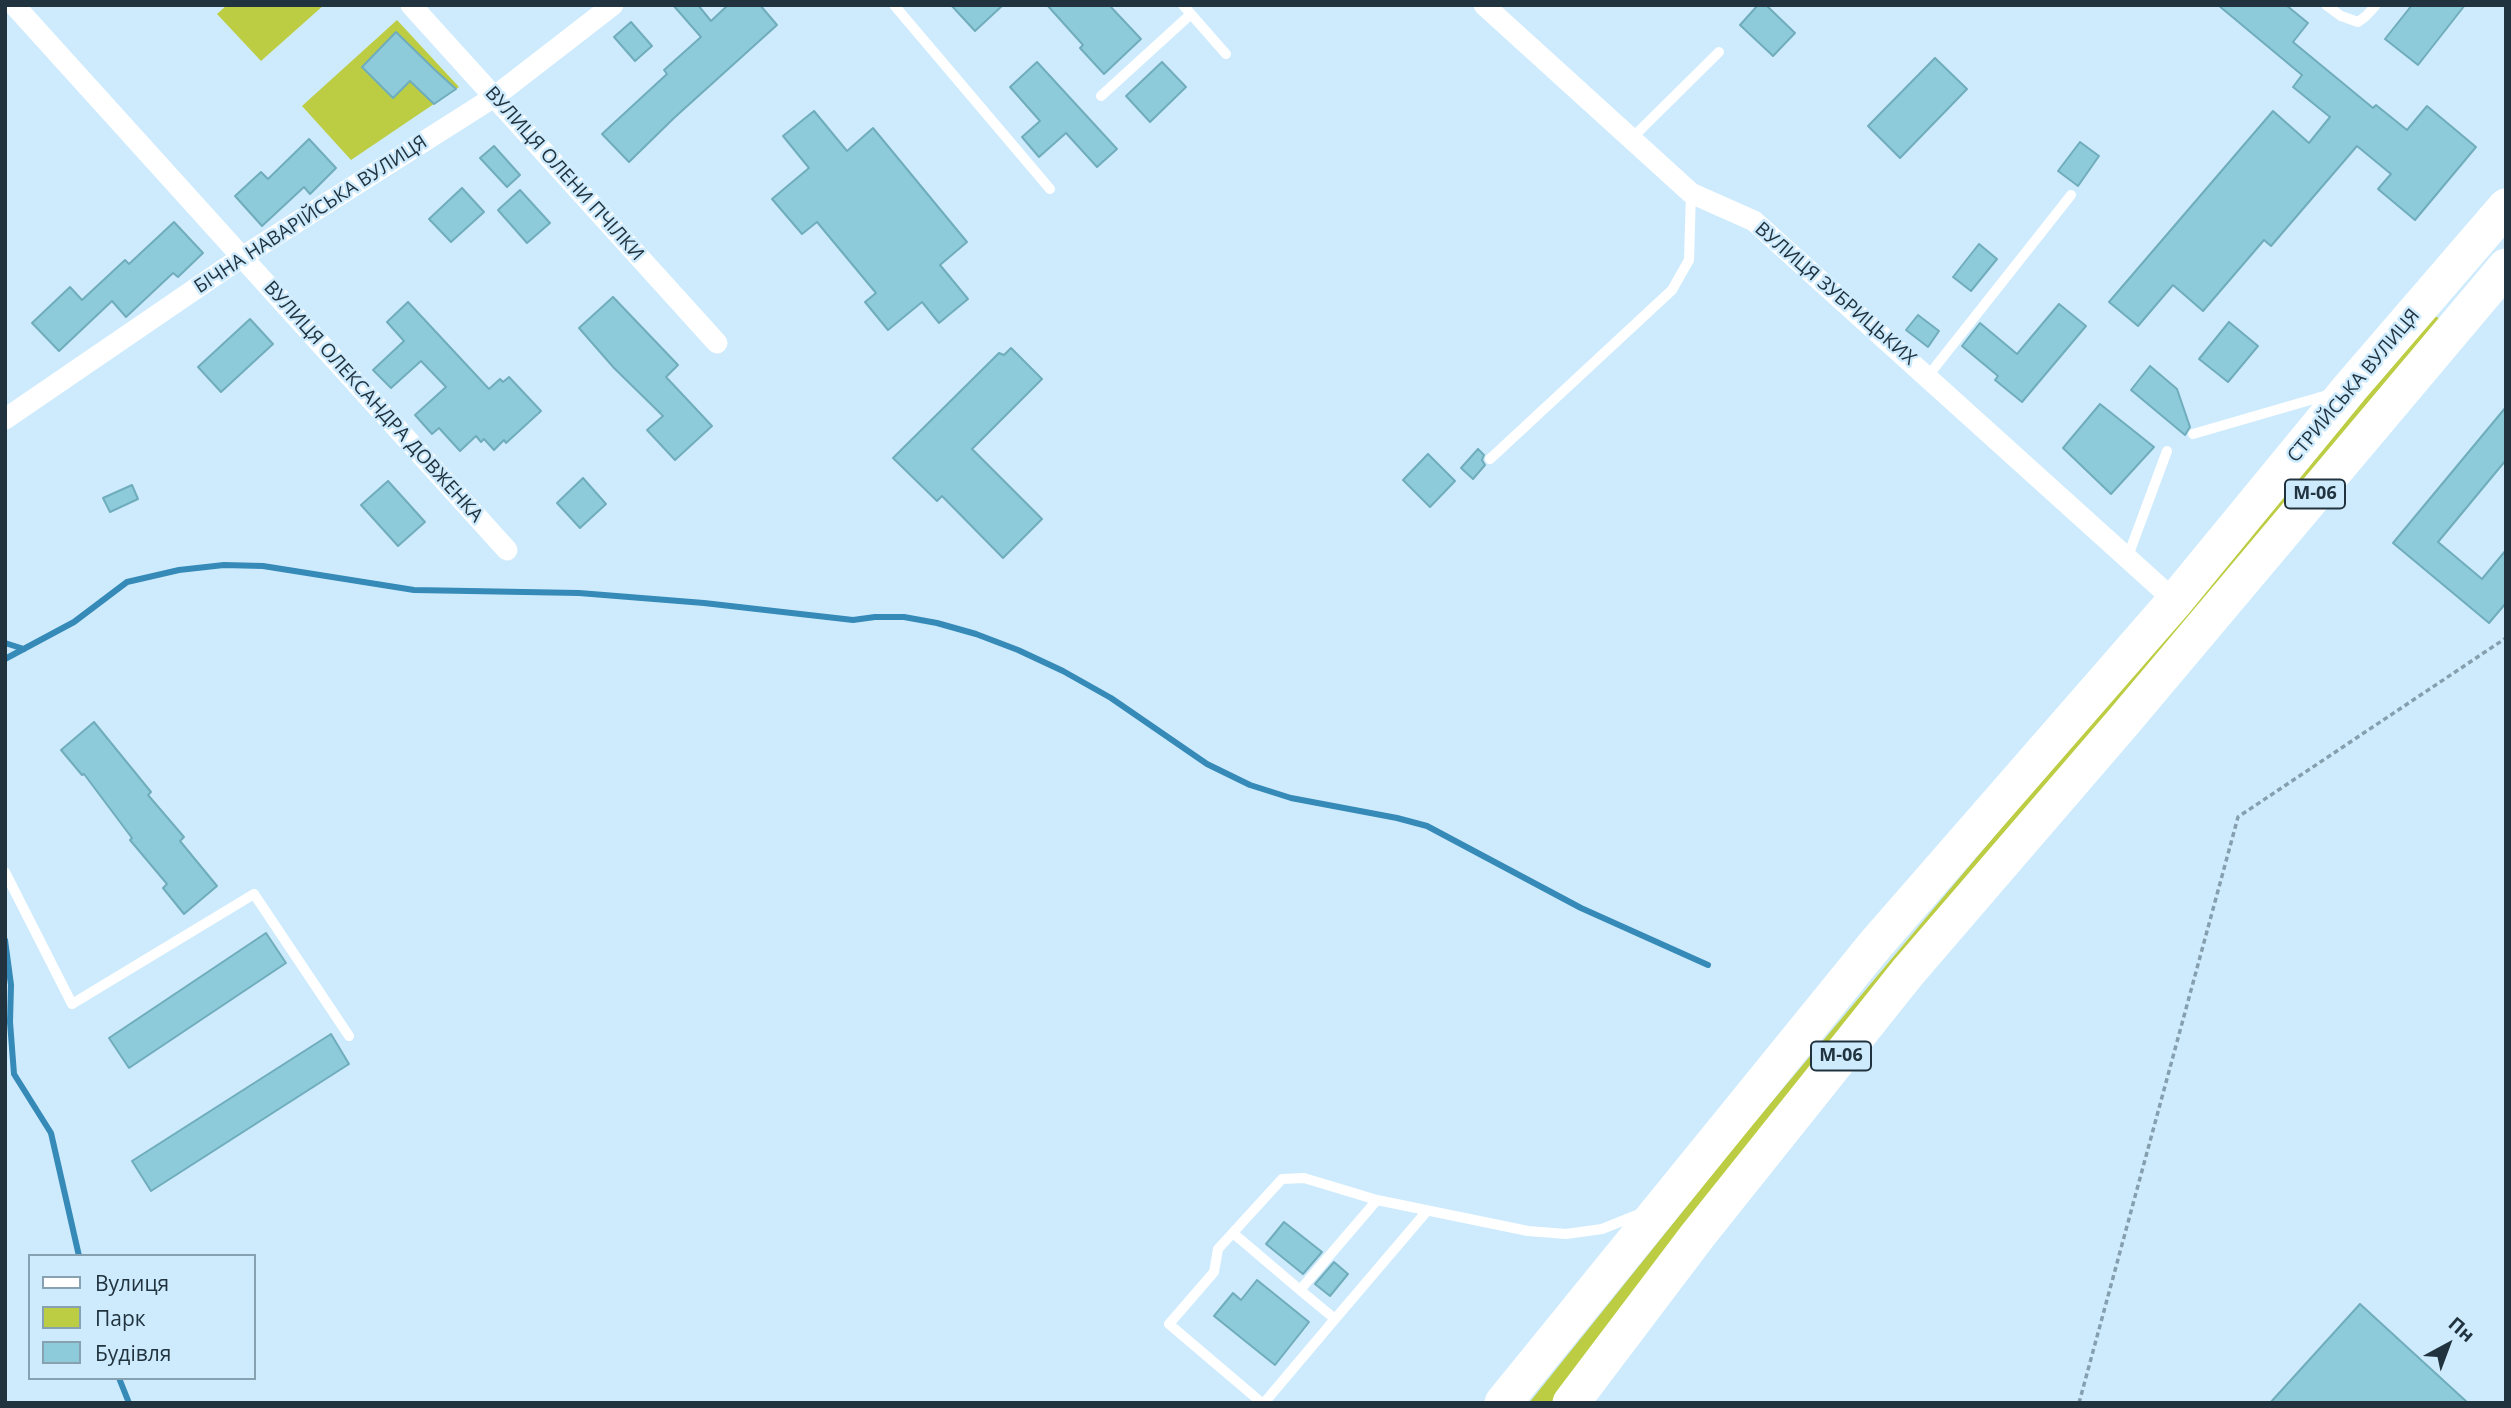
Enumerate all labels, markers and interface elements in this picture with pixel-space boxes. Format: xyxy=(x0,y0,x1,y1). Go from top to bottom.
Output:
street label: ВУЛИЦЯ ОЛЕНИ ПЧІЛКИ xyxy=(480,82,648,266)
street label: БІЧНА НАВАРІЙСЬКА ВУЛИЦЯ xyxy=(190,131,432,299)
street label: ВУЛИЦЯ ЗУБРИЦЬКИХ xyxy=(1750,218,1920,370)
street label: ВУЛИЦЯ ОЛЕКСАНДРА ДОВЖЕНКА xyxy=(259,277,487,527)
street label: СТРИЙСЬКА ВУЛИЦЯ xyxy=(2283,305,2425,467)
road number: М-06 xyxy=(2285,480,2345,508)
road number: М-06 xyxy=(1811,1042,1871,1070)
legend xyxy=(28,1254,256,1380)
text: Вулиця xyxy=(95,1269,169,1297)
text: Парк xyxy=(95,1304,146,1332)
north arrow xyxy=(2413,1310,2483,1380)
text: Пн xyxy=(2443,1311,2480,1348)
text: Будівля xyxy=(95,1339,171,1367)

